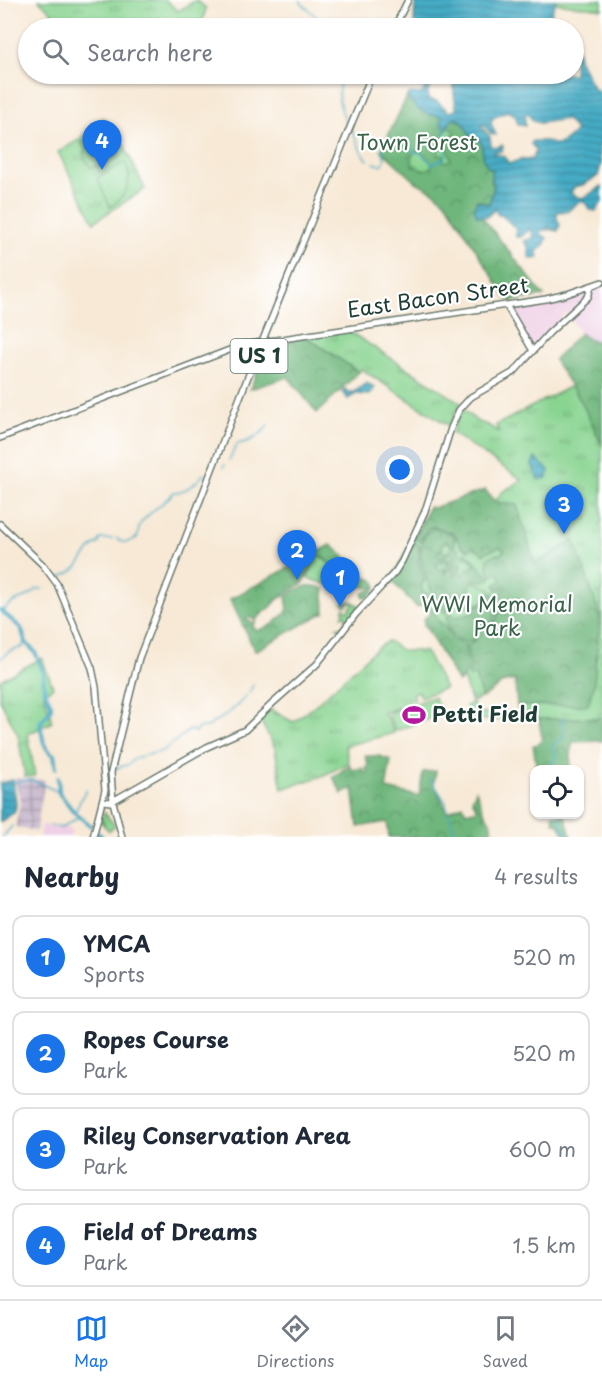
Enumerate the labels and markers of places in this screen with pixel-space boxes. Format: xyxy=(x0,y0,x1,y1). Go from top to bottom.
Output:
pin: 4 xyxy=(82,120,122,170)
pin: 3 xyxy=(544,484,584,534)
pin: 2 xyxy=(278,530,316,580)
pin: 1 xyxy=(320,558,360,607)
place label: Petti Field xyxy=(432,697,538,729)
sports icon: Petti Field xyxy=(401,702,427,728)

